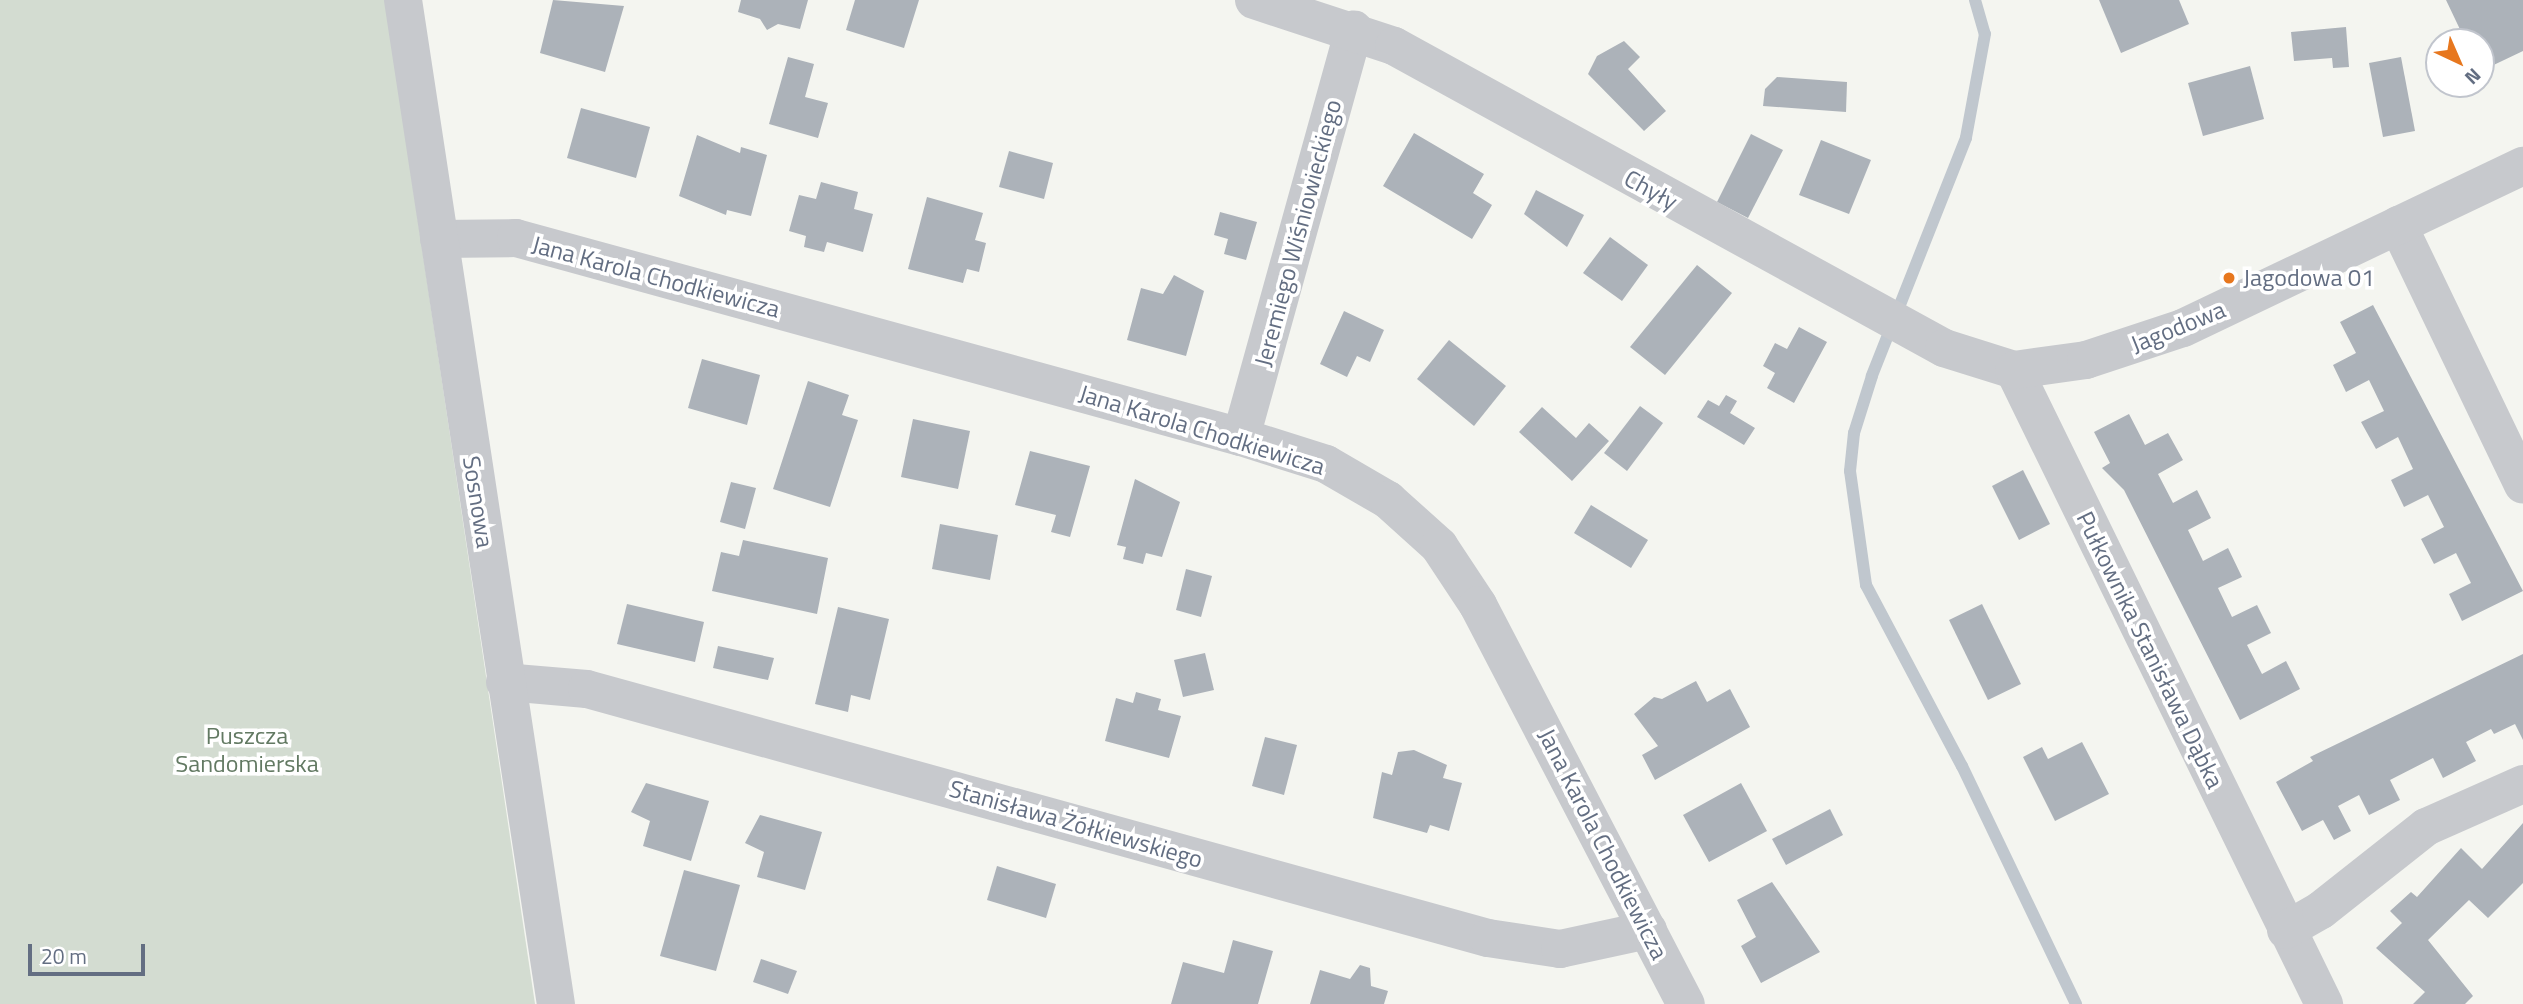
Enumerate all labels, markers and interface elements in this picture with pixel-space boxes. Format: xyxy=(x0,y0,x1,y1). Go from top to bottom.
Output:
north arrow xyxy=(2425,28,2495,98)
text: N xyxy=(2459,62,2488,92)
street label: Jeremiego Wiśniowieckiego xyxy=(1248,96,1348,370)
street label: Chyły xyxy=(1619,164,1683,216)
street label: Jana Karola Chodkiewicza xyxy=(529,230,783,324)
place label: Jagodowa 01 xyxy=(2243,264,2375,292)
marker: Jagodowa 01 xyxy=(2221,270,2237,286)
street label: Jagodowa xyxy=(2127,295,2229,359)
street label: Jana Karola Chodkiewicza xyxy=(1076,379,1328,481)
street label: Sosnowa xyxy=(457,454,499,550)
street label: Pułkownika Stanisława Dąbka xyxy=(2070,507,2230,793)
park label: Puszcza Sandomierska xyxy=(175,722,319,778)
street label: Jana Karola Chodkiewicza xyxy=(1532,724,1674,964)
street label: Stanisława Żółkiewskiego xyxy=(946,774,1206,874)
scale bar xyxy=(32,930,149,974)
text: 20 m xyxy=(41,940,87,972)

